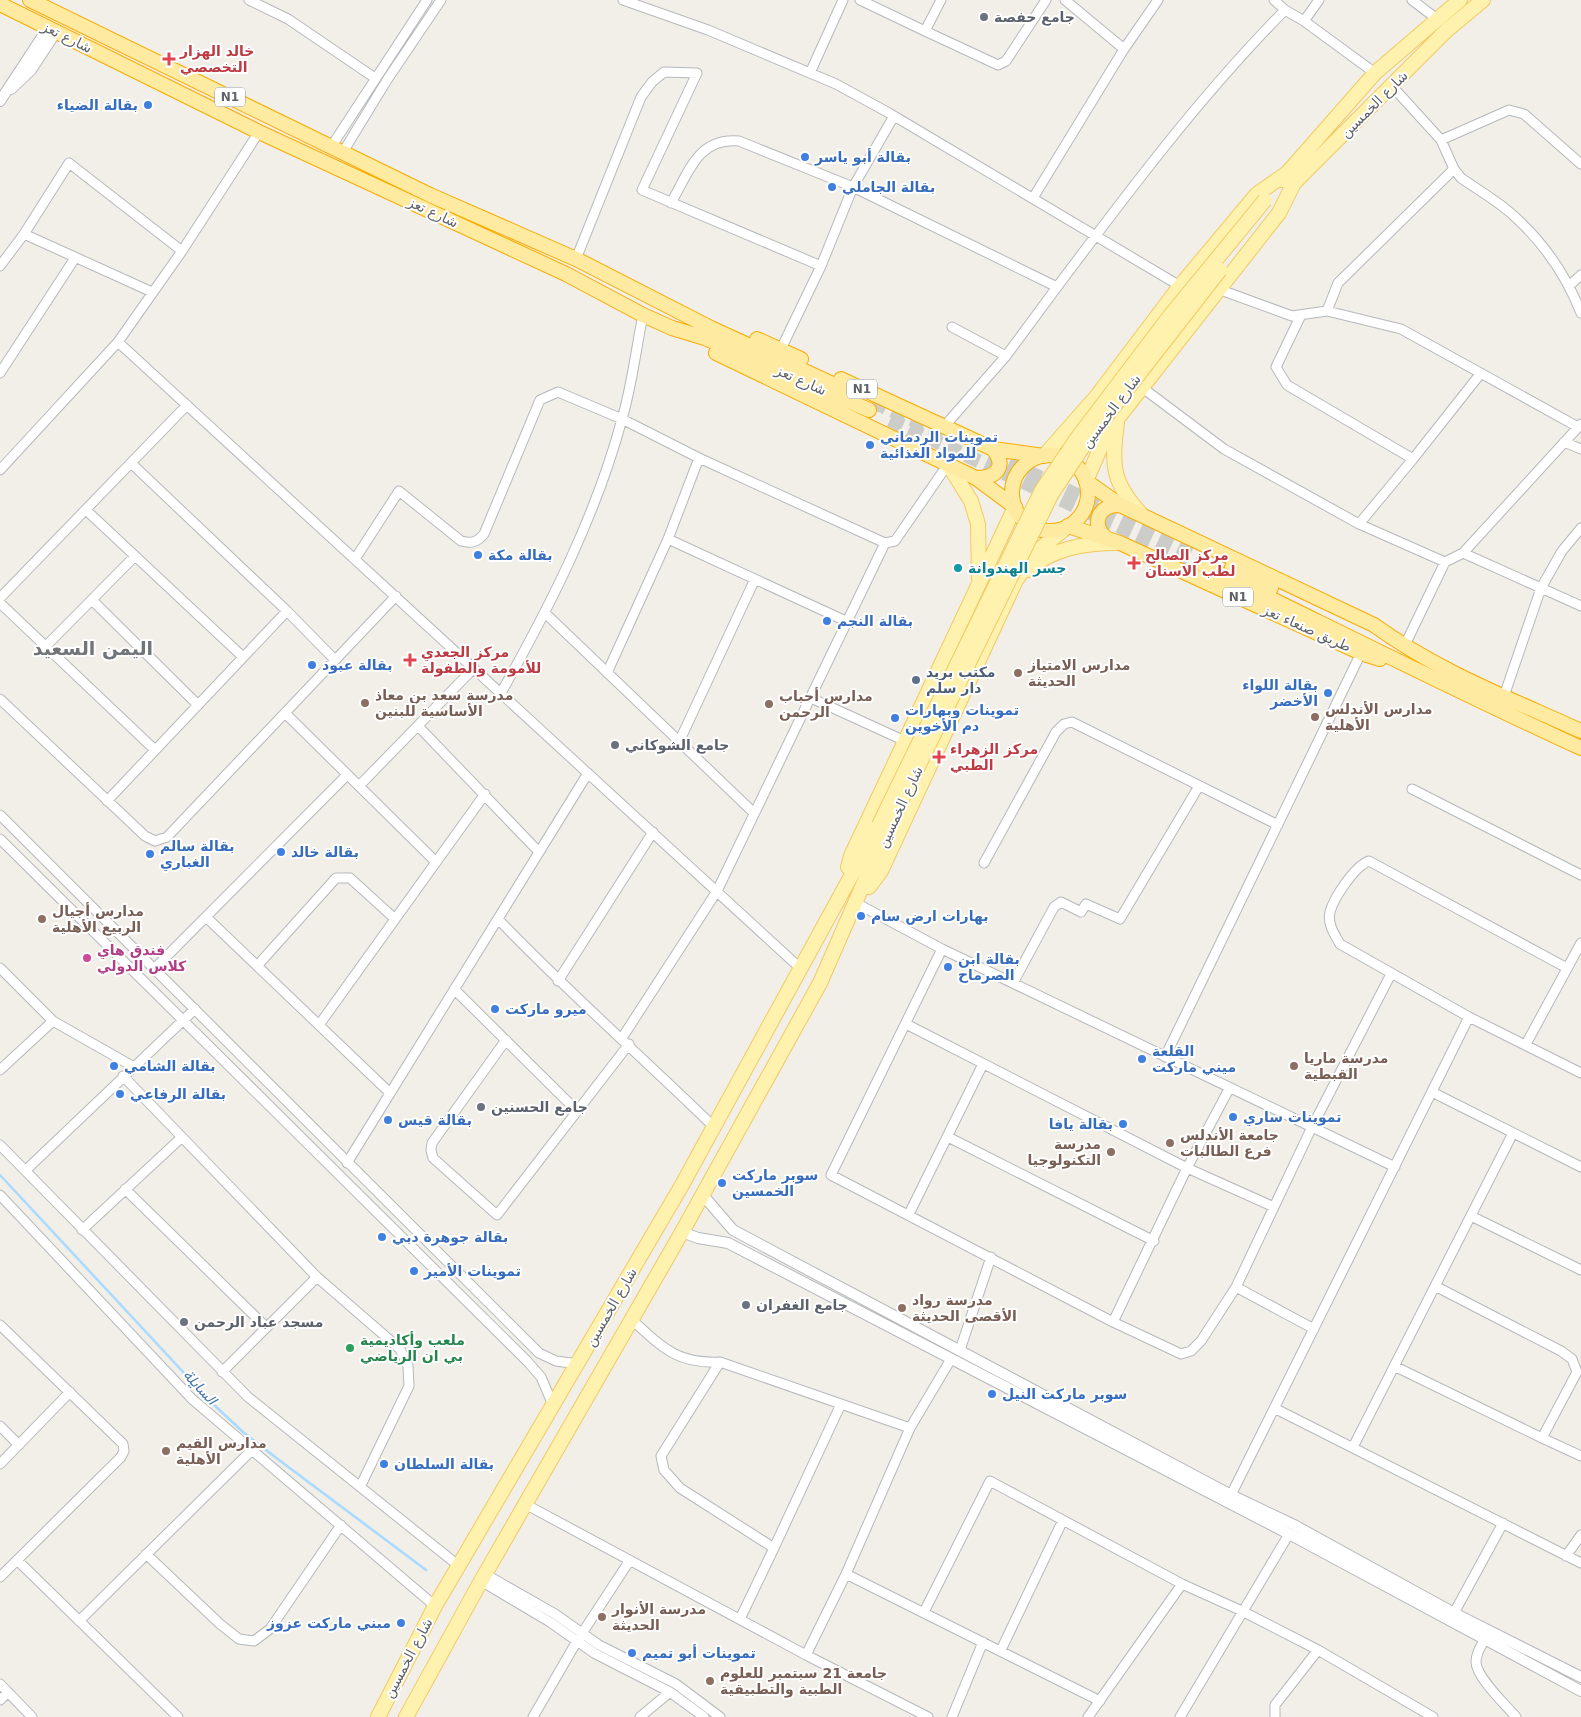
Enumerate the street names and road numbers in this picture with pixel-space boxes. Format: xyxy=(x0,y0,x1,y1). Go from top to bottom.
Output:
street label: شارع تعز xyxy=(38,18,95,57)
street label: شارع الخمسين xyxy=(1337,67,1412,142)
road number: N1 xyxy=(215,88,245,106)
street label: شارع تعز xyxy=(404,193,461,232)
street label: شارع تعز xyxy=(772,361,829,399)
street label: شارع الخمسين xyxy=(1078,371,1145,452)
road number: N1 xyxy=(847,379,877,398)
road number: N1 xyxy=(1223,588,1253,606)
street label: طريق صنعاء تعز xyxy=(1259,601,1354,656)
street label: شارع الخمسين xyxy=(874,764,927,851)
street label: شارع الخمسين xyxy=(582,1265,641,1350)
street label: شارع الخمسين xyxy=(380,1615,437,1701)

